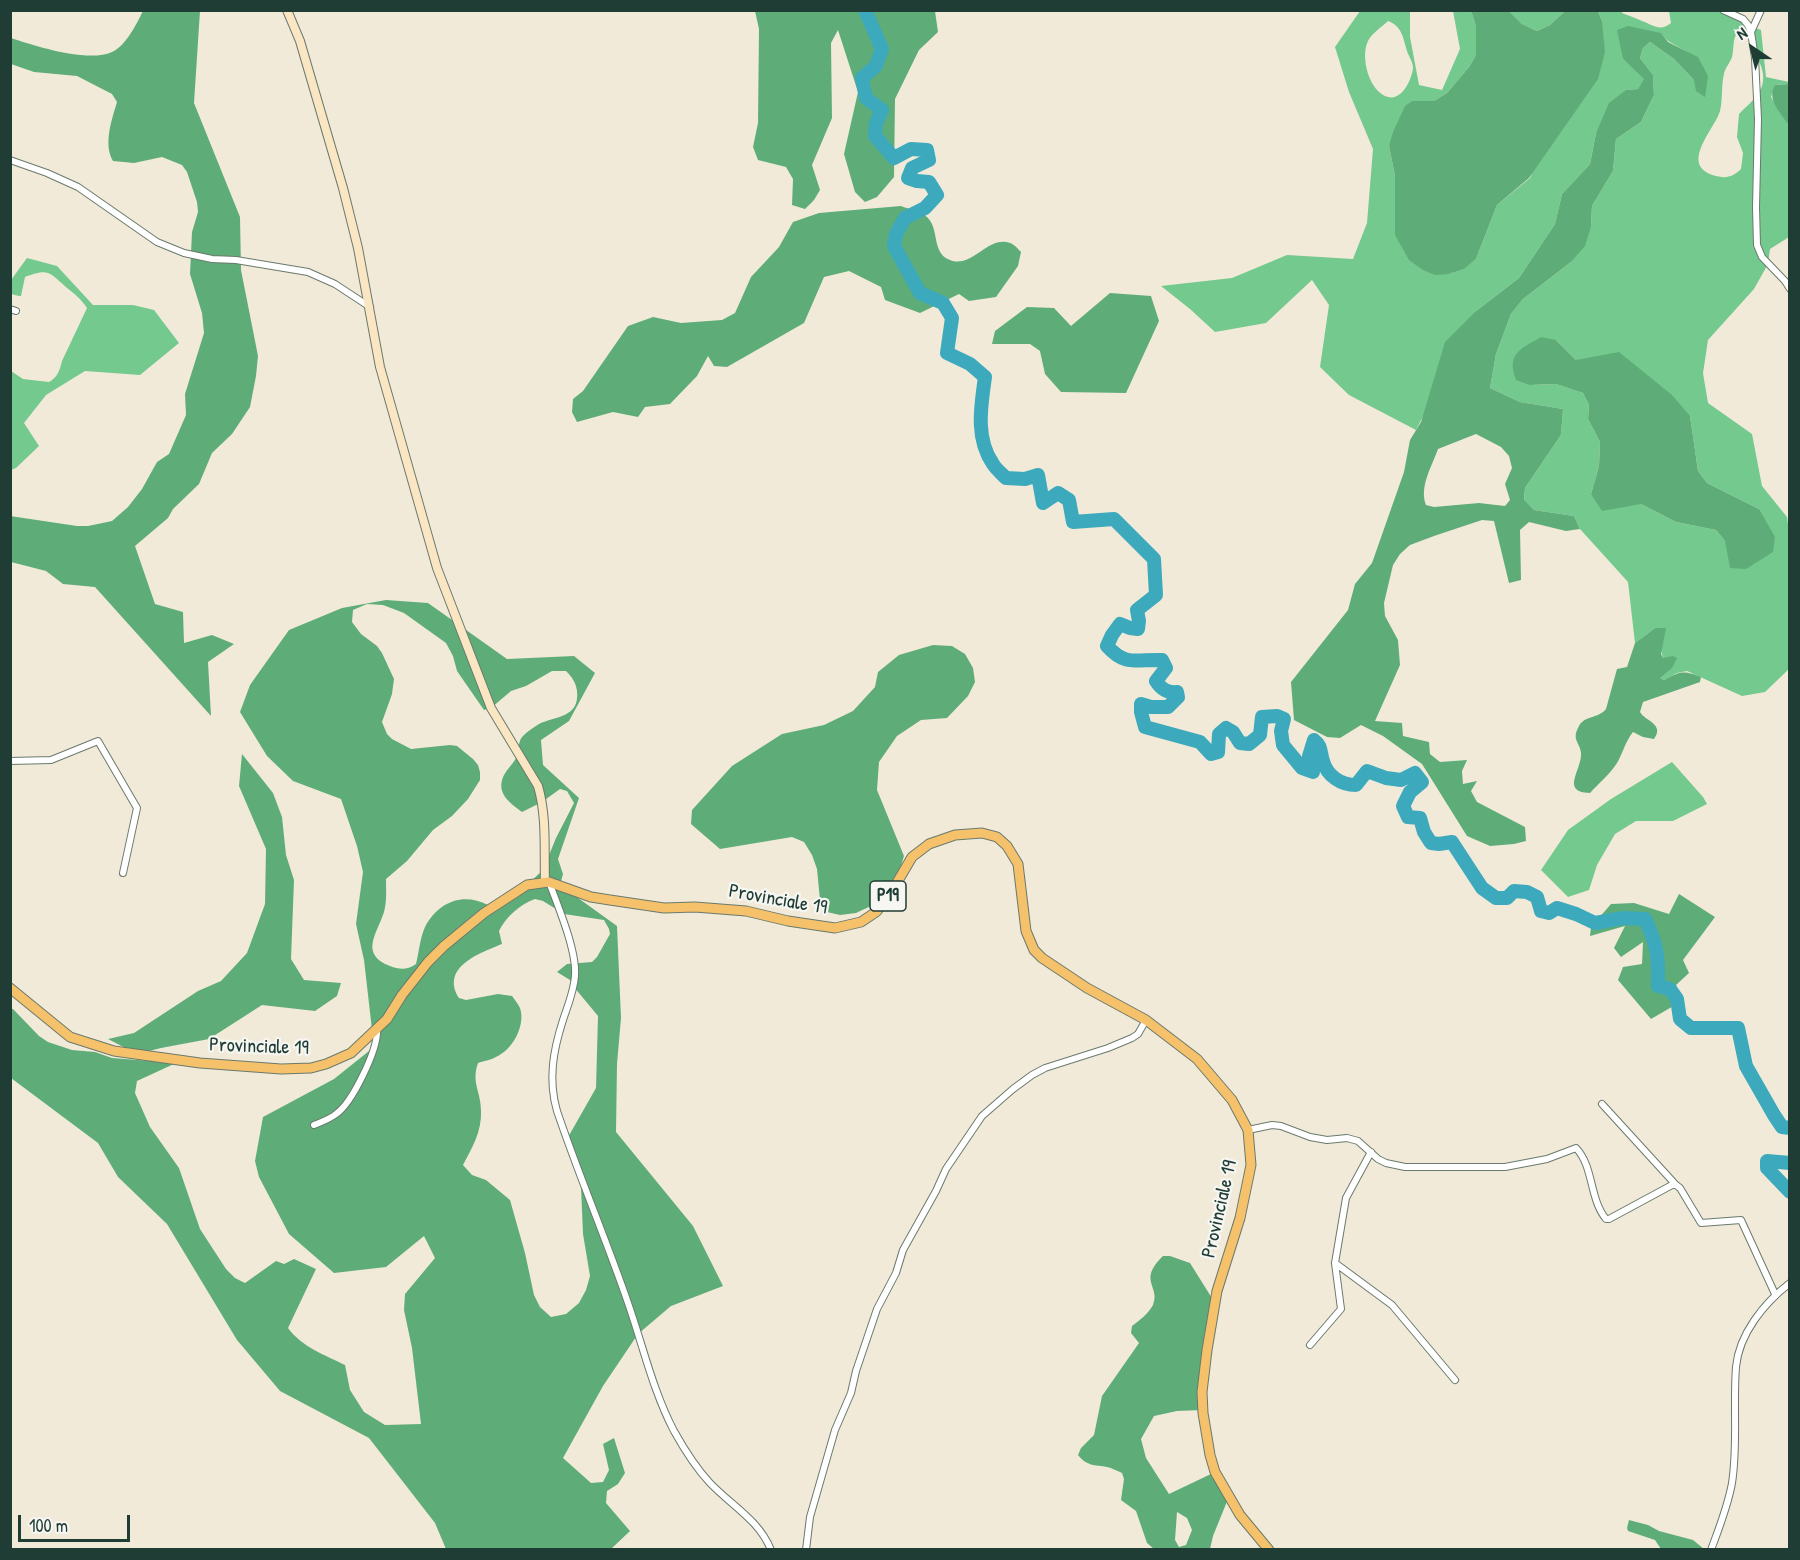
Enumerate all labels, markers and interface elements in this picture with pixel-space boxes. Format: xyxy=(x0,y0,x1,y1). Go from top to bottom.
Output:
north arrow xyxy=(1722,18,1782,78)
text: N xyxy=(1732,22,1751,45)
street label: Provinciale 19 xyxy=(727,880,829,920)
road number: P19 xyxy=(870,881,906,911)
street label: Provinciale 19 xyxy=(209,1033,309,1061)
street label: Provinciale 19 xyxy=(1197,1158,1243,1260)
scale bar xyxy=(21,1503,134,1541)
text: 100 m xyxy=(29,1513,68,1538)

